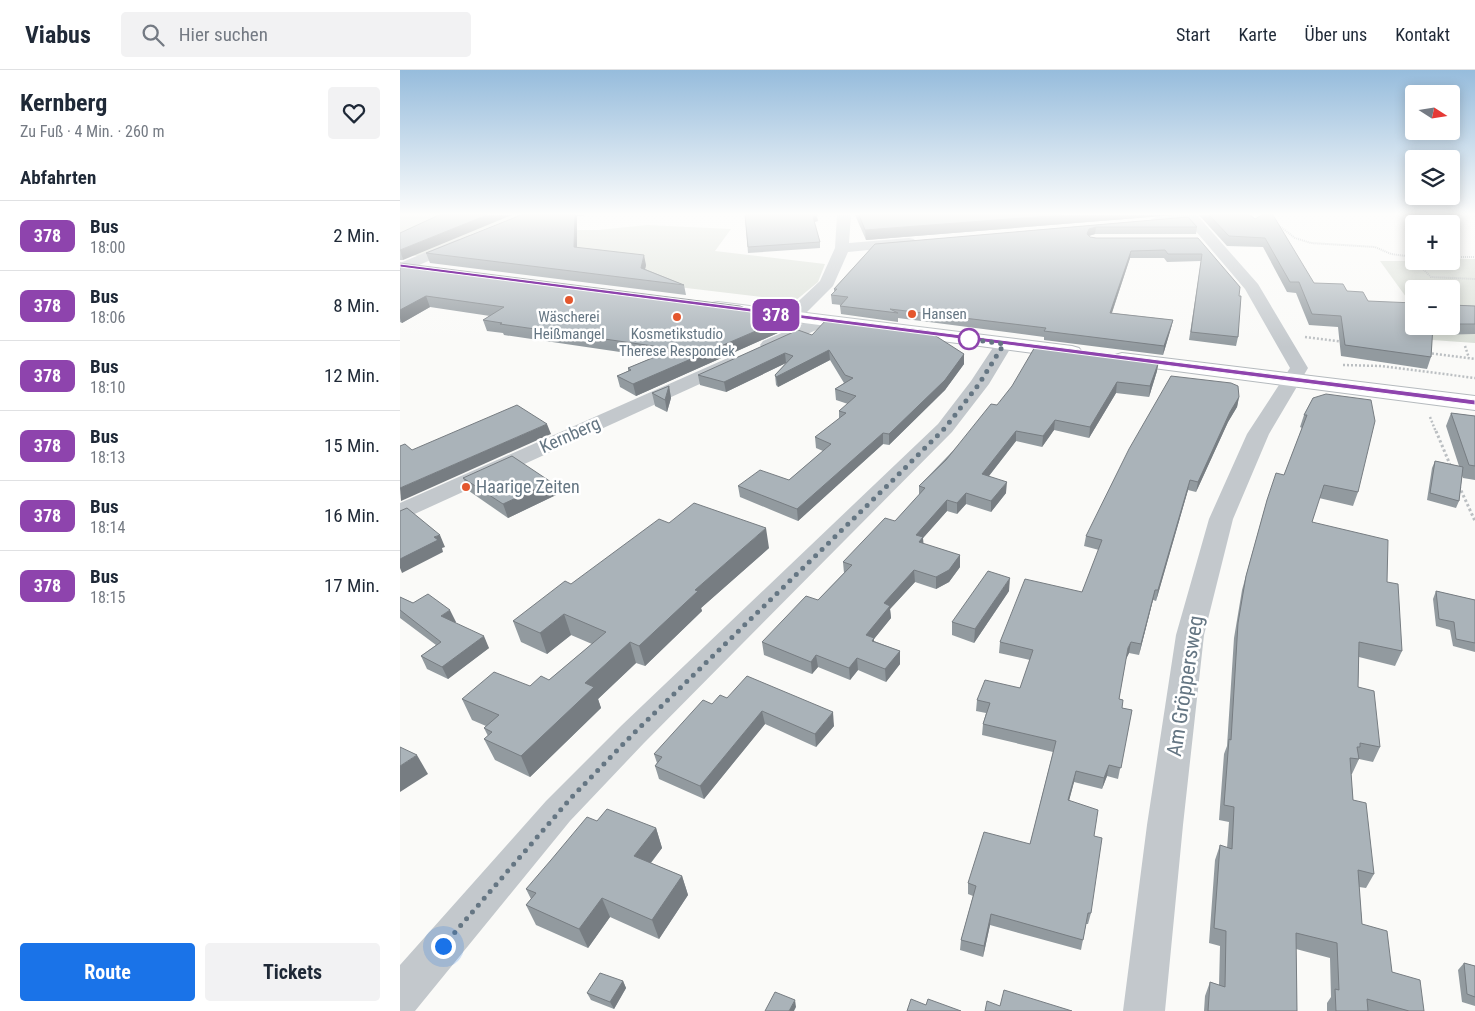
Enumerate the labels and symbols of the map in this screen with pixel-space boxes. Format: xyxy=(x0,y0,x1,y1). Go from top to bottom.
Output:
north arrow xyxy=(1405,85,1460,140)
marker: Wäscherei Heißmangel xyxy=(563,294,575,306)
line badge: 378 xyxy=(747,299,805,331)
place label: Hansen xyxy=(922,305,967,323)
place label: Wäscherei Heißmangel xyxy=(533,308,605,343)
marker: Hansen xyxy=(906,308,918,320)
marker: Kosmetikstudio Therese Respondek xyxy=(671,311,683,323)
place label: Kosmetikstudio Therese Respondek xyxy=(619,325,735,360)
unlabelled marker xyxy=(958,328,980,350)
street label: Kernberg xyxy=(536,412,603,457)
place label: Haarige Zeiten xyxy=(476,476,580,497)
marker: Haarige Zeiten xyxy=(460,481,472,493)
street label: Am Gröppersweg xyxy=(1162,614,1208,758)
your location xyxy=(431,934,456,959)

